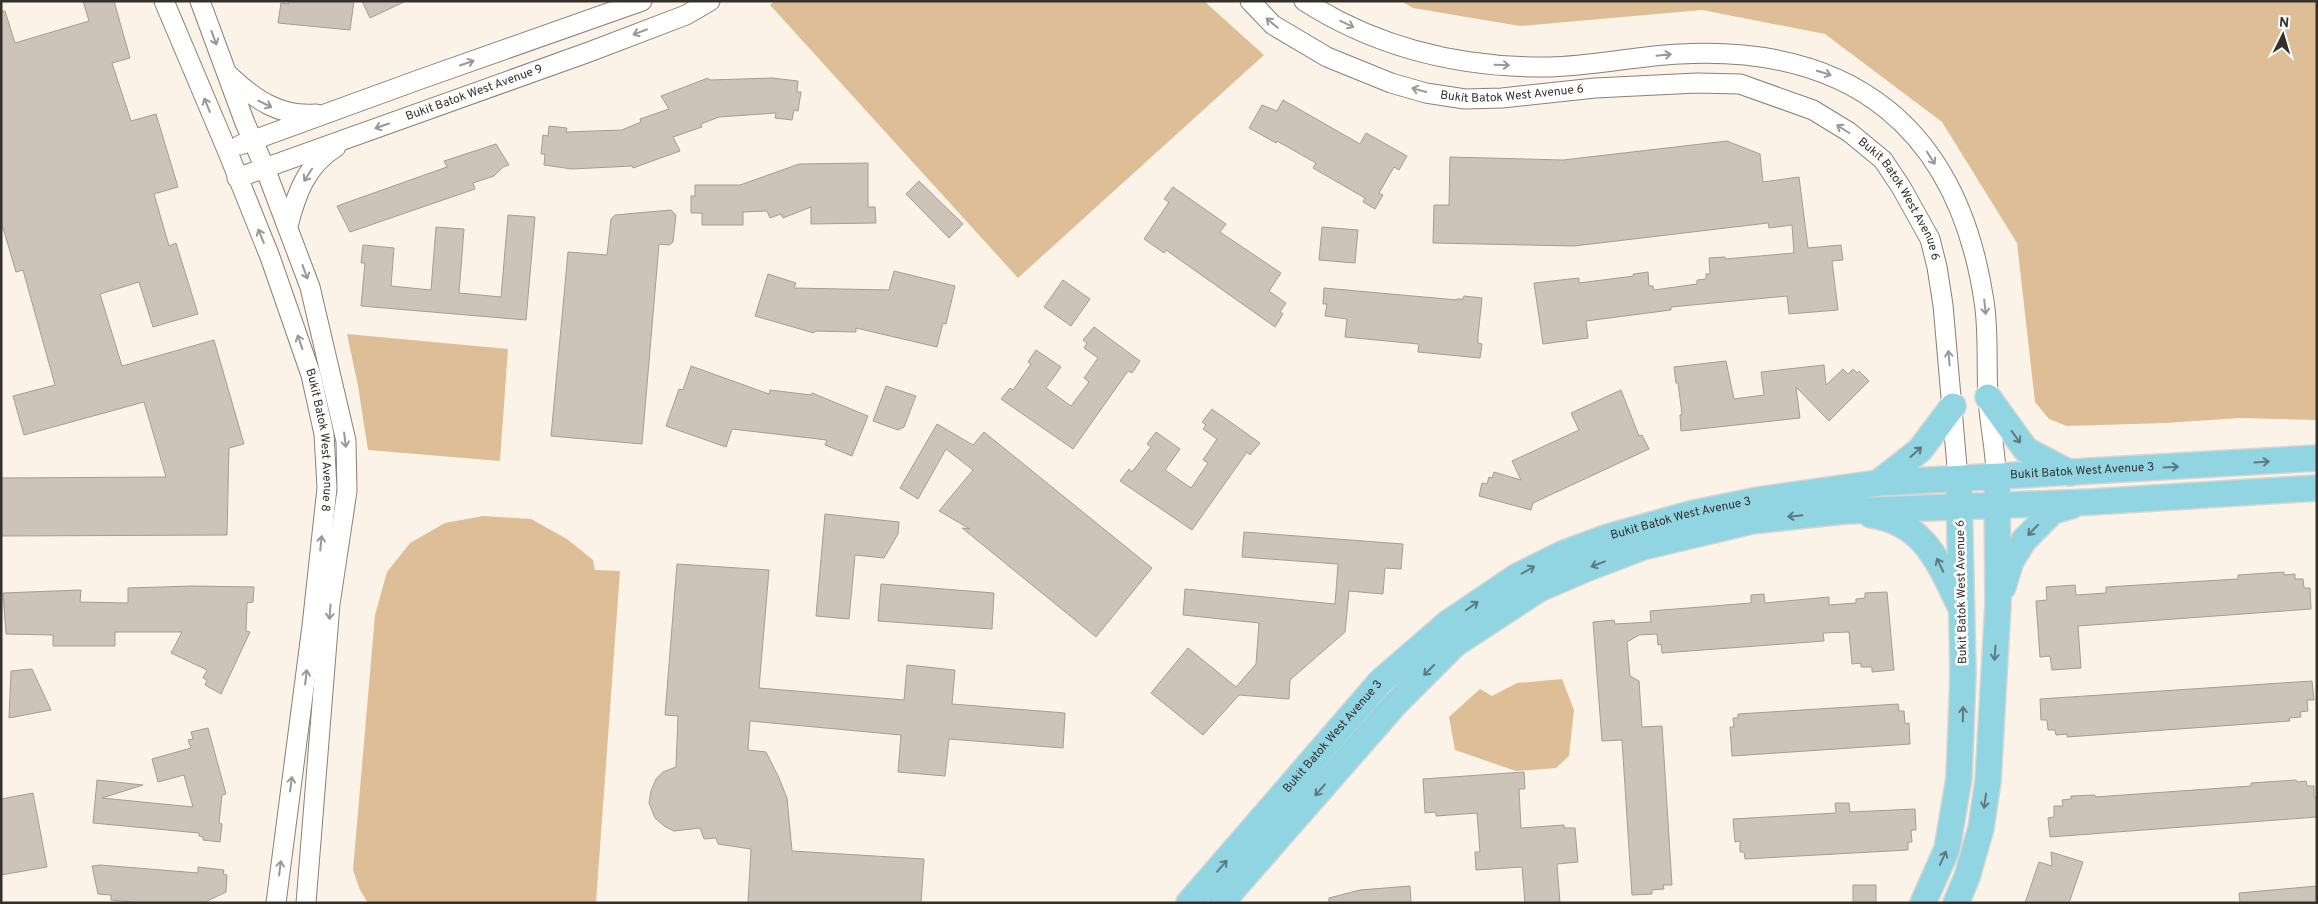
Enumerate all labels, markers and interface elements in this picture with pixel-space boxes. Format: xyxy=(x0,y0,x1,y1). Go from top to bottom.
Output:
north arrow xyxy=(2258,10,2308,60)
text: N xyxy=(2278,15,2290,32)
one-way arrow xyxy=(1266,18,1279,29)
one-way arrow xyxy=(1339,20,1354,30)
one-way arrow xyxy=(633,28,648,37)
one-way arrow xyxy=(210,29,219,45)
one-way arrow xyxy=(1656,50,1672,60)
one-way arrow xyxy=(459,57,475,67)
street label: Bukit Batok West Avenue 9 xyxy=(404,61,545,125)
one-way arrow xyxy=(1494,61,1510,70)
one-way arrow xyxy=(1816,69,1832,79)
street label: Bukit Batok West Avenue 6 xyxy=(1439,81,1585,107)
one-way arrow xyxy=(1411,85,1427,95)
one-way arrow xyxy=(202,98,212,113)
one-way arrow xyxy=(257,99,272,109)
one-way arrow xyxy=(374,121,390,131)
one-way arrow xyxy=(1836,123,1850,133)
street label: Bukit Batok West Avenue 6 xyxy=(1854,134,1943,262)
one-way arrow xyxy=(1927,150,1937,164)
one-way arrow xyxy=(302,168,313,182)
one-way arrow xyxy=(256,229,266,244)
one-way arrow xyxy=(301,263,310,279)
one-way arrow xyxy=(1980,299,1989,315)
one-way arrow xyxy=(295,334,304,350)
one-way arrow xyxy=(1944,350,1954,366)
street label: Bukit Batok West Avenue 8 xyxy=(301,366,335,513)
one-way arrow xyxy=(2011,430,2021,444)
one-way arrow xyxy=(340,431,350,447)
one-way arrow xyxy=(1910,446,1923,458)
one-way arrow xyxy=(2253,457,2269,466)
street label: Bukit Batok West Avenue 3 xyxy=(2010,459,2155,483)
one-way arrow xyxy=(2162,463,2178,472)
street label: Bukit Batok West Avenue 3 xyxy=(1609,494,1753,544)
one-way arrow xyxy=(1788,511,1804,521)
street label: Bukit Batok West Avenue 6 xyxy=(1953,520,1971,664)
one-way arrow xyxy=(2027,523,2039,536)
one-way arrow xyxy=(316,535,326,551)
one-way arrow xyxy=(1935,558,1944,573)
one-way arrow xyxy=(1591,560,1606,569)
one-way arrow xyxy=(1521,565,1536,575)
one-way arrow xyxy=(1465,601,1479,611)
one-way arrow xyxy=(325,603,334,619)
one-way arrow xyxy=(1990,645,1999,661)
one-way arrow xyxy=(1423,664,1435,676)
one-way arrow xyxy=(301,670,311,686)
street label: Bukit Batok West Avenue 3 xyxy=(1280,677,1386,796)
one-way arrow xyxy=(1958,706,1968,722)
one-way arrow xyxy=(286,776,296,792)
one-way arrow xyxy=(1315,783,1326,796)
one-way arrow xyxy=(1980,793,1990,809)
one-way arrow xyxy=(1939,851,1948,866)
one-way arrow xyxy=(276,860,286,876)
one-way arrow xyxy=(1216,860,1227,873)

